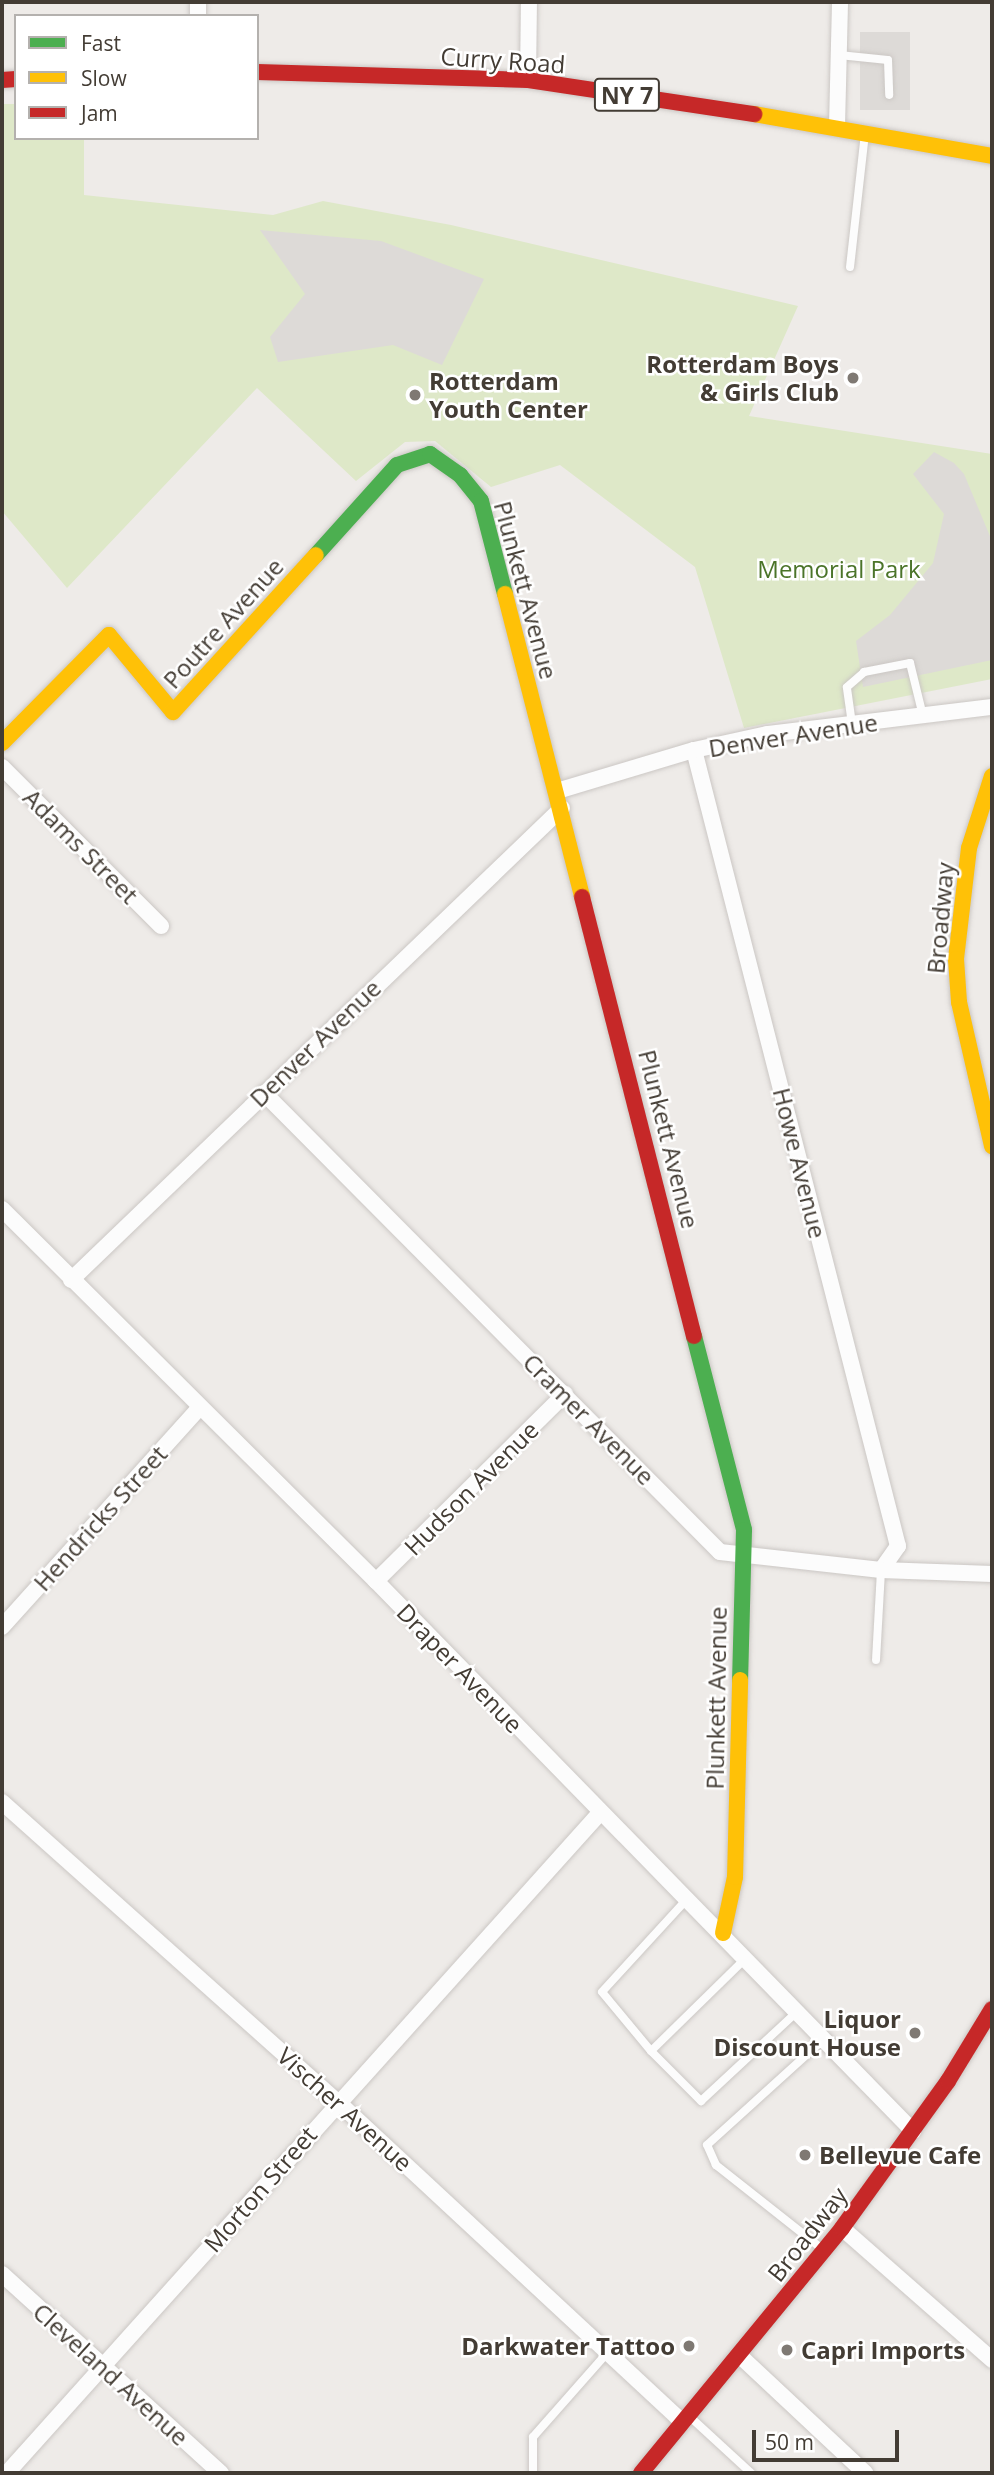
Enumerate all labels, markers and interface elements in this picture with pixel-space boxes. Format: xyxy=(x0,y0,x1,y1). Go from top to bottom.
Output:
legend xyxy=(14,14,259,140)
text: Fast xyxy=(81,29,121,57)
street label: Curry Road xyxy=(440,41,566,79)
text: Slow xyxy=(81,64,127,92)
road number: NY 7 xyxy=(594,76,660,114)
text: Jam xyxy=(81,99,118,127)
place label: Rotterdam Boys & Girls Club xyxy=(646,350,839,406)
place label: Rotterdam Youth Center xyxy=(429,367,588,423)
marker: Rotterdam Boys & Girls Club xyxy=(845,370,861,386)
marker: Rotterdam Youth Center xyxy=(407,387,423,403)
street label: Plunkett Avenue xyxy=(488,498,564,682)
street label: Poutre Avenue xyxy=(157,552,289,694)
park label: Memorial Park xyxy=(757,555,921,583)
street label: Denver Avenue xyxy=(706,707,880,763)
street label: Adams Street xyxy=(18,783,144,909)
street label: Broadway xyxy=(921,861,959,975)
street label: Denver Avenue xyxy=(244,973,386,1113)
street label: Plunkett Avenue xyxy=(633,1047,705,1231)
street label: Howe Avenue xyxy=(767,1085,833,1241)
street label: Cramer Avenue xyxy=(517,1347,661,1491)
street label: Hudson Avenue xyxy=(398,1415,544,1561)
street label: Hendricks Street xyxy=(27,1440,173,1596)
street label: Draper Avenue xyxy=(391,1597,529,1739)
street label: Plunkett Avenue xyxy=(700,1606,732,1790)
place label: Liquor Discount House xyxy=(713,2005,901,2061)
marker: Liquor Discount House xyxy=(907,2025,923,2041)
street label: Vischer Avenue xyxy=(272,2041,418,2177)
street label: Morton Street xyxy=(198,2120,322,2258)
place label: Bellevue Cafe xyxy=(819,2141,981,2169)
marker: Bellevue Cafe xyxy=(797,2147,813,2163)
street label: Broadway xyxy=(761,2181,853,2287)
street label: Cleveland Avenue xyxy=(28,2297,194,2451)
place label: Darkwater Tattoo xyxy=(461,2332,675,2360)
place label: Capri Imports xyxy=(801,2336,965,2364)
marker: Darkwater Tattoo xyxy=(681,2338,697,2354)
marker: Capri Imports xyxy=(779,2342,795,2358)
scale bar xyxy=(756,2416,903,2460)
text: 50 m xyxy=(765,2428,814,2456)

